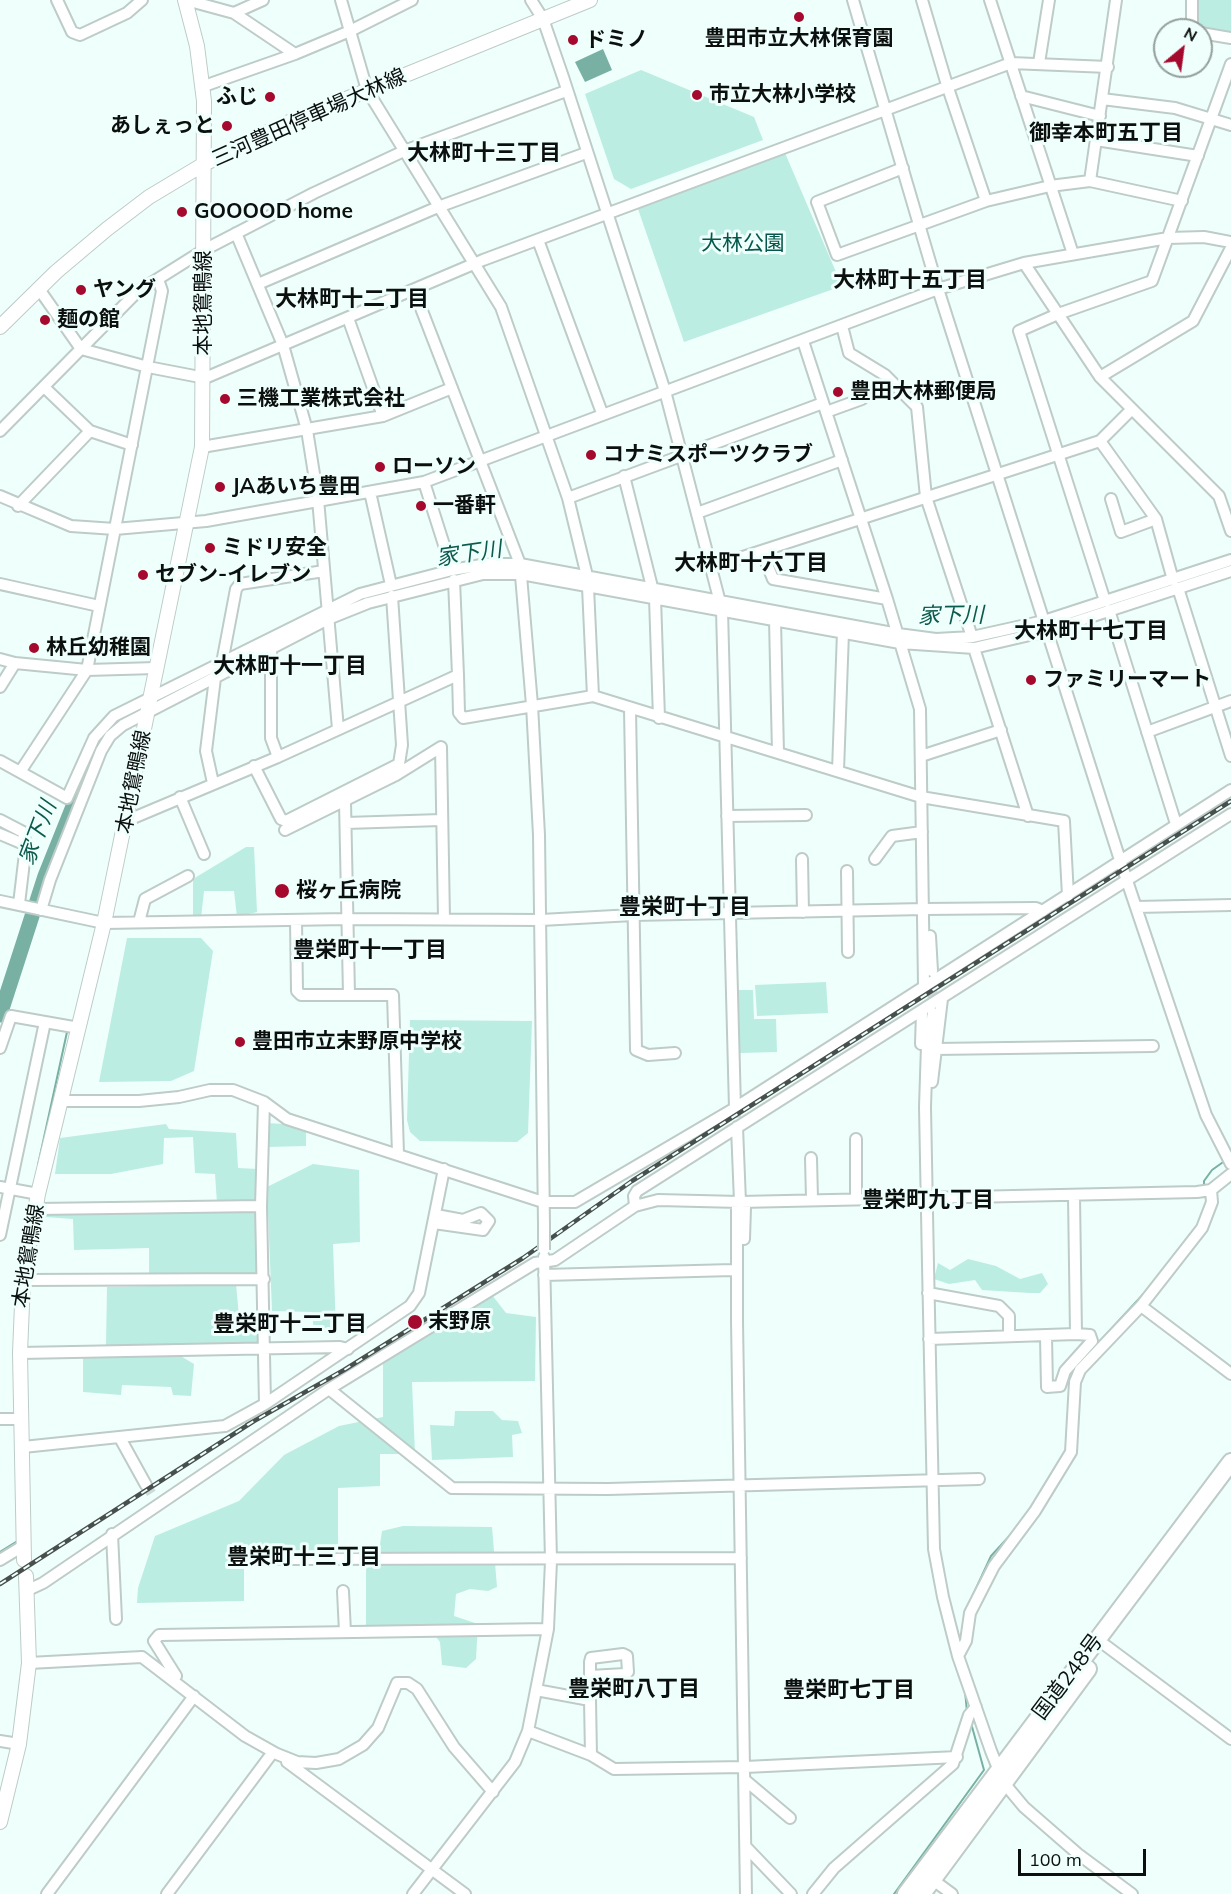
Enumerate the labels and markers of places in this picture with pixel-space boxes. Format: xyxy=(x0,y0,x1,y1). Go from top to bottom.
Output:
marker: 豊田市立大林保育園 xyxy=(792,10,806,24)
place label: 豊田市立大林保育園 xyxy=(705,26,893,52)
place label: ドミノ xyxy=(585,27,648,53)
marker: ドミノ xyxy=(566,33,580,47)
place label: 市立大林小学校 xyxy=(709,82,856,108)
place label: ふじ xyxy=(216,84,258,110)
marker: 市立大林小学校 xyxy=(690,88,704,102)
marker: ふじ xyxy=(263,90,277,104)
place label: あしぇっと xyxy=(110,113,215,139)
marker: あしぇっと xyxy=(220,119,234,133)
place label: GOOOOD home xyxy=(194,199,353,225)
marker: GOOOOD home xyxy=(175,205,189,219)
place label: ヤング xyxy=(93,277,156,303)
marker: ヤング xyxy=(74,283,88,297)
place label: 麺の館 xyxy=(57,307,120,333)
marker: 麺の館 xyxy=(38,313,52,327)
place label: 豊田大林郵便局 xyxy=(850,379,997,405)
marker: 豊田大林郵便局 xyxy=(831,385,845,399)
place label: 三機工業株式会社 xyxy=(237,386,405,412)
marker: 三機工業株式会社 xyxy=(218,392,232,406)
place label: コナミスポーツクラブ xyxy=(603,442,813,468)
marker: コナミスポーツクラブ xyxy=(584,448,598,462)
place label: ローソン xyxy=(392,454,476,480)
marker: ローソン xyxy=(373,460,387,474)
place label: JAあいち豊田 xyxy=(232,474,360,500)
marker: JAあいち豊田 xyxy=(213,480,227,494)
place label: 一番軒 xyxy=(433,493,496,519)
marker: 一番軒 xyxy=(414,499,428,513)
place label: ミドリ安全 xyxy=(222,535,327,561)
marker: ミドリ安全 xyxy=(203,541,217,555)
place label: セブン-イレブン xyxy=(155,562,311,588)
marker: セブン-イレブン xyxy=(136,568,150,582)
place label: 林丘幼稚園 xyxy=(46,635,151,661)
marker: 林丘幼稚園 xyxy=(27,641,41,655)
place label: ファミリーマート xyxy=(1043,667,1211,693)
marker: ファミリーマート xyxy=(1024,673,1038,687)
place label: 桜ヶ丘病院 xyxy=(296,878,401,904)
marker: 桜ヶ丘病院 xyxy=(273,882,291,900)
place label: 豊田市立末野原中学校 xyxy=(252,1029,462,1055)
marker: 豊田市立末野原中学校 xyxy=(233,1035,247,1049)
place label: 末野原 xyxy=(428,1309,491,1335)
marker: 末野原 xyxy=(406,1313,424,1331)

